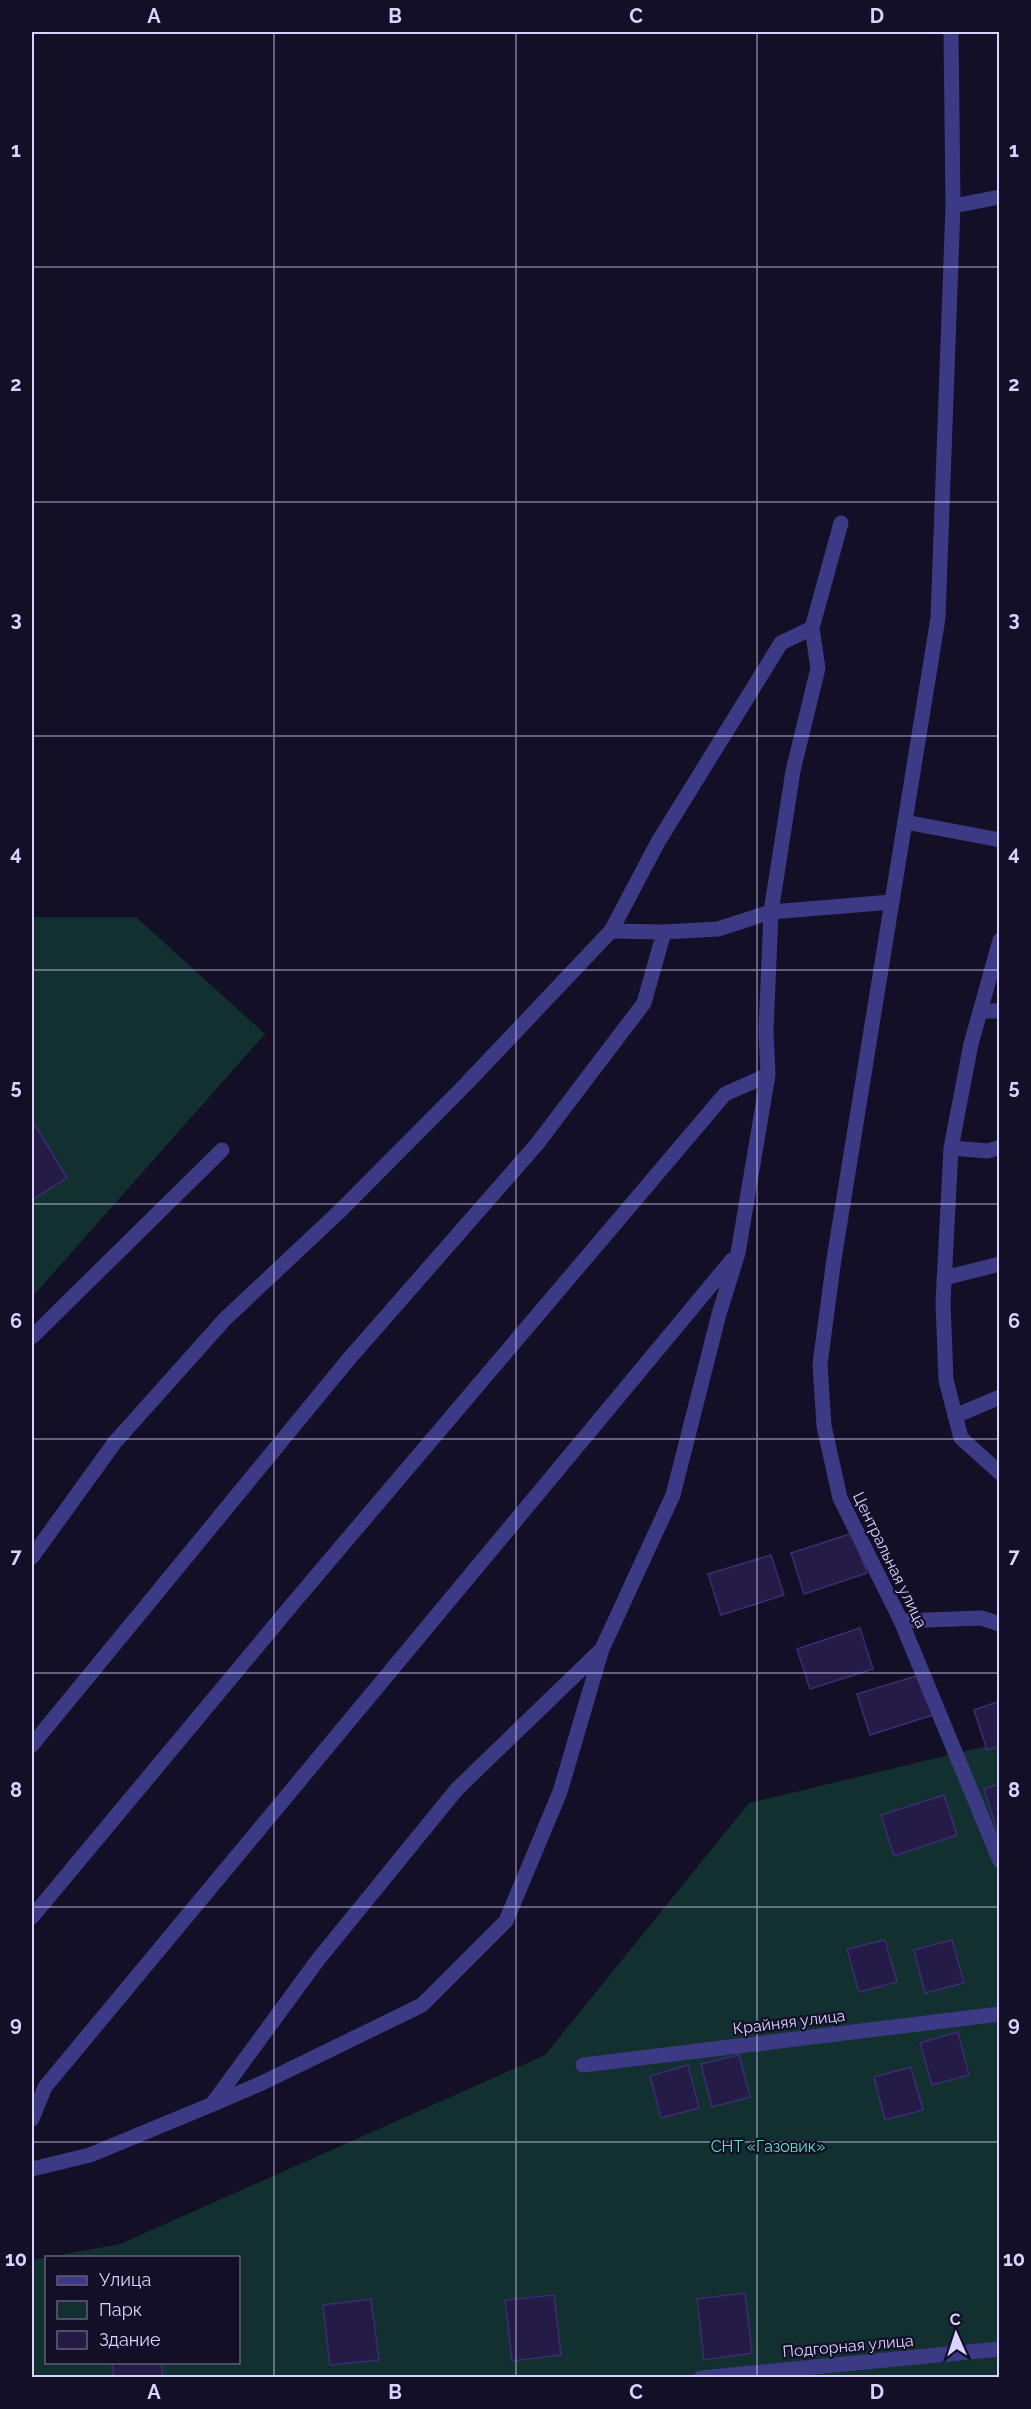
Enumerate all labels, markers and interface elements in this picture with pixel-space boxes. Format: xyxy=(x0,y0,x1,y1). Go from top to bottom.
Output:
text: A xyxy=(147,4,161,28)
text: B xyxy=(388,4,402,28)
text: C xyxy=(629,4,643,28)
text: D xyxy=(870,4,884,28)
text: 1 xyxy=(11,138,21,162)
text: 1 xyxy=(1009,138,1019,162)
text: 2 xyxy=(10,372,22,396)
text: 2 xyxy=(1008,372,1020,396)
text: 3 xyxy=(10,607,22,631)
text: 3 xyxy=(1008,607,1020,631)
text: 4 xyxy=(10,841,22,865)
text: 4 xyxy=(1008,841,1020,865)
text: 5 xyxy=(10,1075,22,1099)
text: 5 xyxy=(1008,1075,1020,1099)
text: 6 xyxy=(10,1309,22,1333)
text: 6 xyxy=(1008,1309,1020,1333)
street label: Центральная улица xyxy=(849,1489,931,1631)
text: 7 xyxy=(10,1544,22,1568)
text: 7 xyxy=(1008,1544,1020,1568)
text: 8 xyxy=(10,1778,22,1802)
text: 8 xyxy=(1008,1778,1020,1802)
street label: Крайняя улица xyxy=(732,2006,846,2038)
text: 9 xyxy=(10,2012,22,2036)
text: 9 xyxy=(1008,2012,1020,2036)
park label: СНТ «Газовик» xyxy=(711,2137,825,2156)
text: 10 xyxy=(5,2247,27,2271)
text: 10 xyxy=(1003,2247,1025,2271)
legend xyxy=(45,2256,240,2364)
text: Улица xyxy=(99,2269,151,2290)
text: Парк xyxy=(99,2299,142,2320)
north arrow xyxy=(926,2304,986,2364)
text: С xyxy=(949,2310,961,2329)
text: Здание xyxy=(99,2329,161,2350)
street label: Подгорная улица xyxy=(782,2331,914,2361)
text: A xyxy=(147,2380,161,2404)
text: B xyxy=(388,2380,402,2404)
text: C xyxy=(629,2380,643,2404)
text: D xyxy=(870,2380,884,2404)

